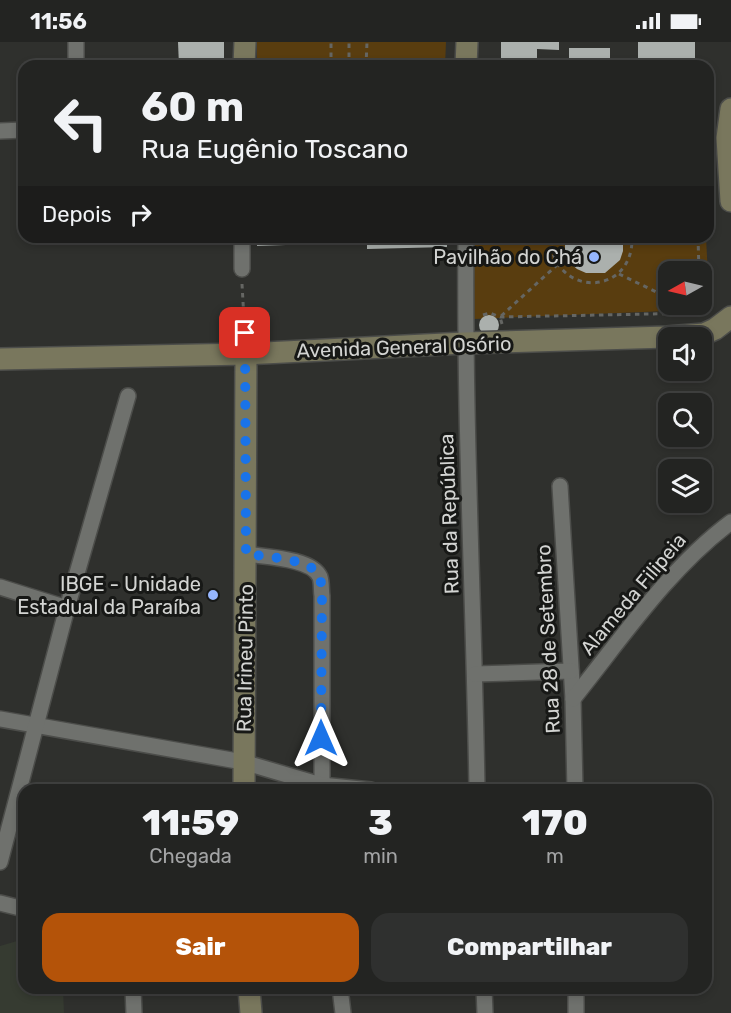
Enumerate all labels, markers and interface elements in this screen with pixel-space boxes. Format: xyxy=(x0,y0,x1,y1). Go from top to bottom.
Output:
text: 11:56 xyxy=(30,8,87,35)
text: 60 m xyxy=(141,82,244,132)
icon: left xyxy=(42,84,120,162)
text: Rua Eugênio Toscano xyxy=(141,133,408,165)
icon: right xyxy=(124,198,157,231)
text: Depois xyxy=(42,201,112,228)
place label: Pavilhão do Chá xyxy=(433,245,582,269)
marker: Pavilhão do Chá xyxy=(587,250,601,264)
north arrow xyxy=(658,261,712,315)
map controls xyxy=(658,261,712,513)
pin xyxy=(219,307,270,358)
icon: arrive xyxy=(228,316,261,349)
button: sound xyxy=(658,327,712,381)
street label: Avenida General Osório xyxy=(296,331,512,363)
button: search xyxy=(658,393,712,447)
street label: Rua da República xyxy=(434,433,464,595)
button: layers xyxy=(658,459,712,513)
street label: Alameda Filipeia xyxy=(575,528,691,660)
street label: Rua 28 de Setembro xyxy=(531,544,565,734)
place label: IBGE - Unidade Estadual da Paraíba xyxy=(17,572,201,619)
street label: Rua Irineu Pinto xyxy=(232,584,258,732)
marker: IBGE - Unidade Estadual da Paraíba xyxy=(206,588,220,602)
position arrow xyxy=(289,706,353,770)
text: 11:59 xyxy=(142,801,239,844)
text: 3 xyxy=(368,801,393,844)
text: 170 xyxy=(522,801,588,844)
text: Chegada xyxy=(149,844,232,868)
text: min xyxy=(363,844,398,868)
text: m xyxy=(546,844,564,868)
button: Sair xyxy=(42,913,359,982)
button: Compartilhar xyxy=(371,913,688,982)

